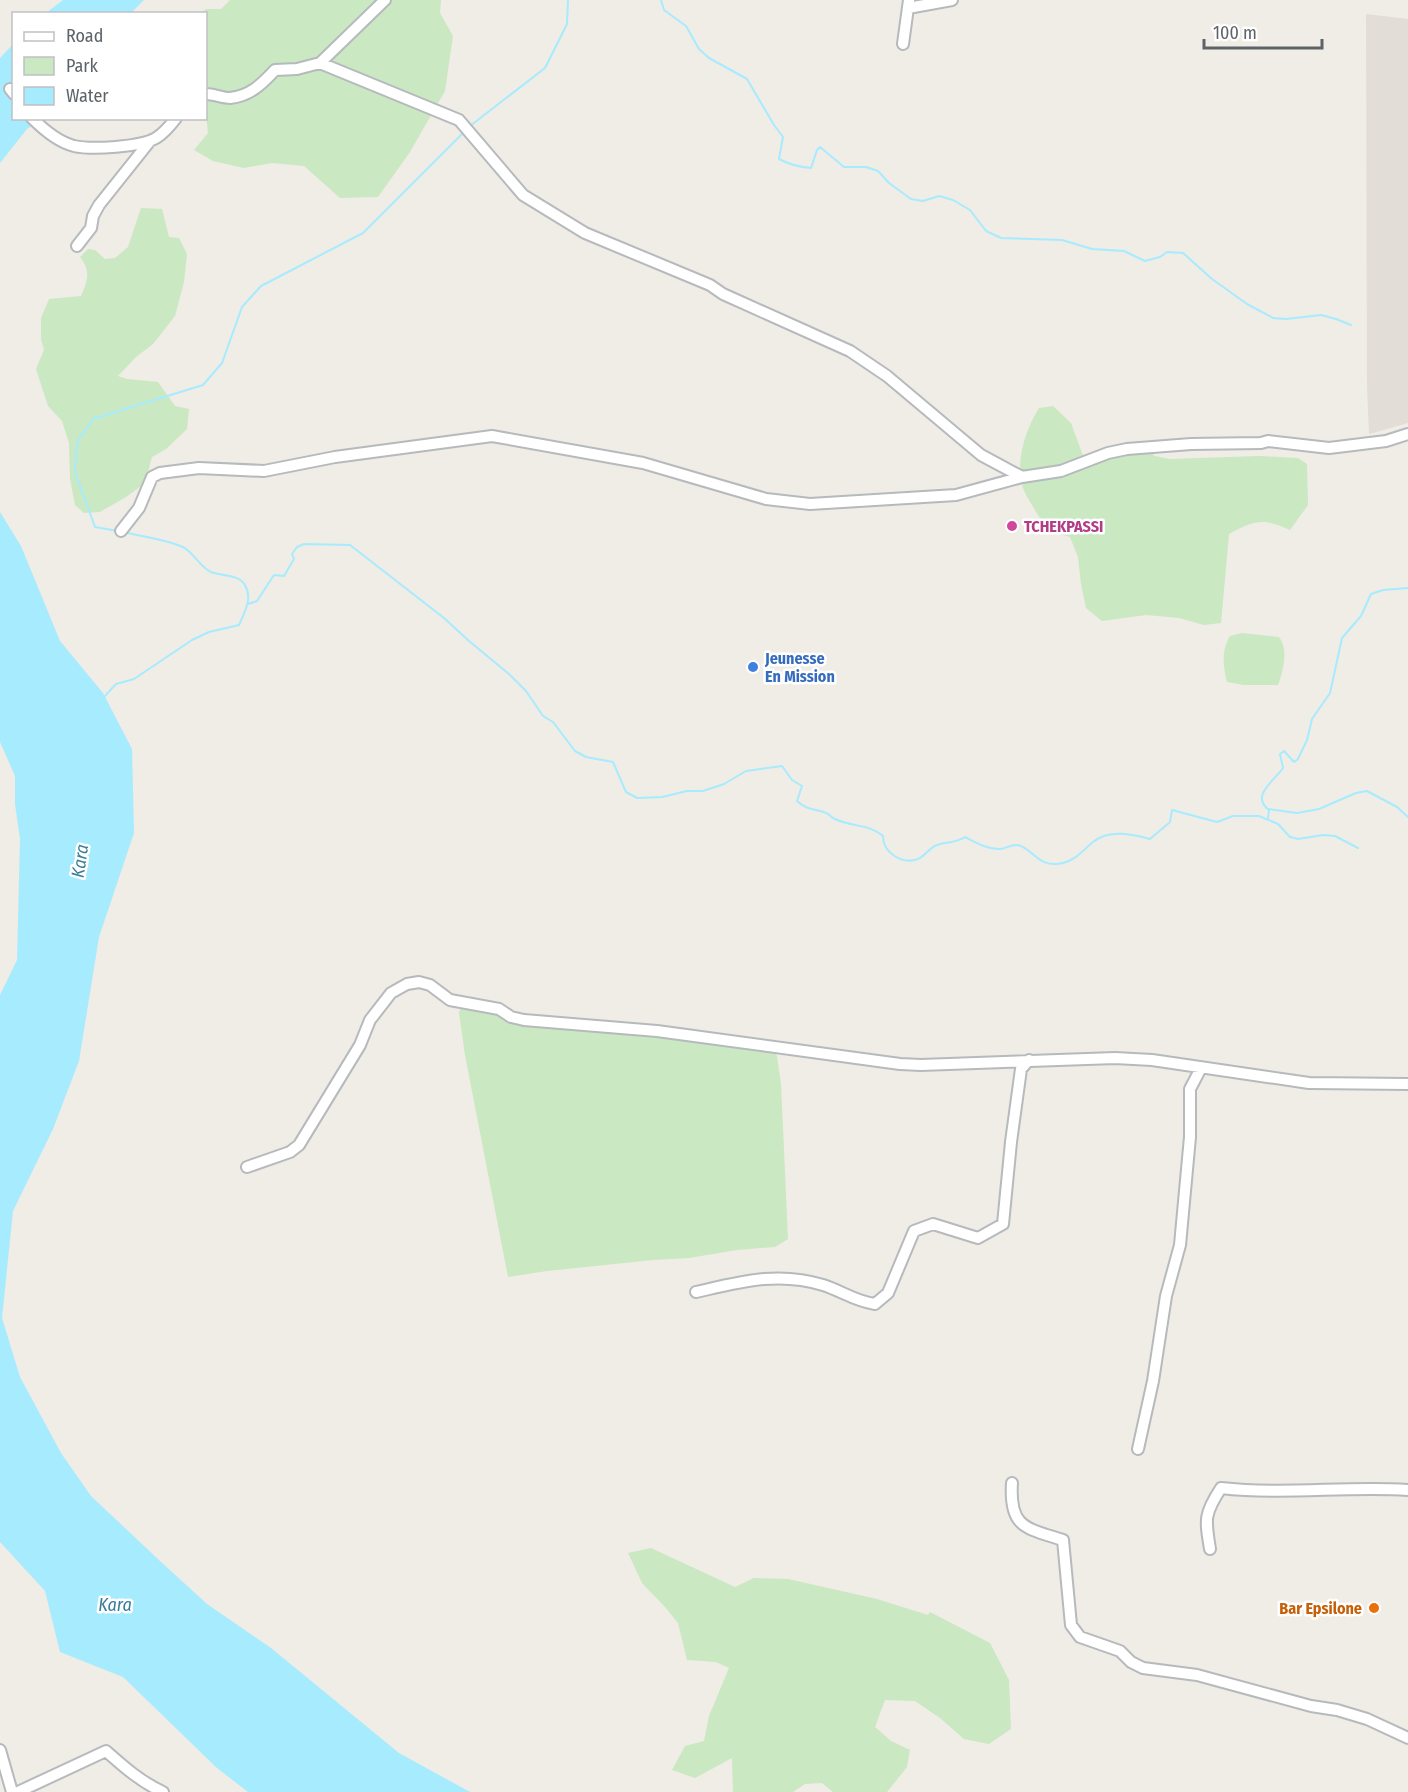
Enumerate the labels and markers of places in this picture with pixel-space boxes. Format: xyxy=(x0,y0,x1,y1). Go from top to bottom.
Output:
place label: TCHEKPASSI xyxy=(1024,517,1103,536)
marker: TCHEKPASSI xyxy=(1005,519,1019,533)
place label: Jeunesse En Mission xyxy=(764,649,835,686)
marker: Jeunesse En Mission xyxy=(746,660,760,674)
place label: Bar Epsilone xyxy=(1279,1599,1362,1618)
marker: Bar Epsilone xyxy=(1367,1601,1381,1615)

